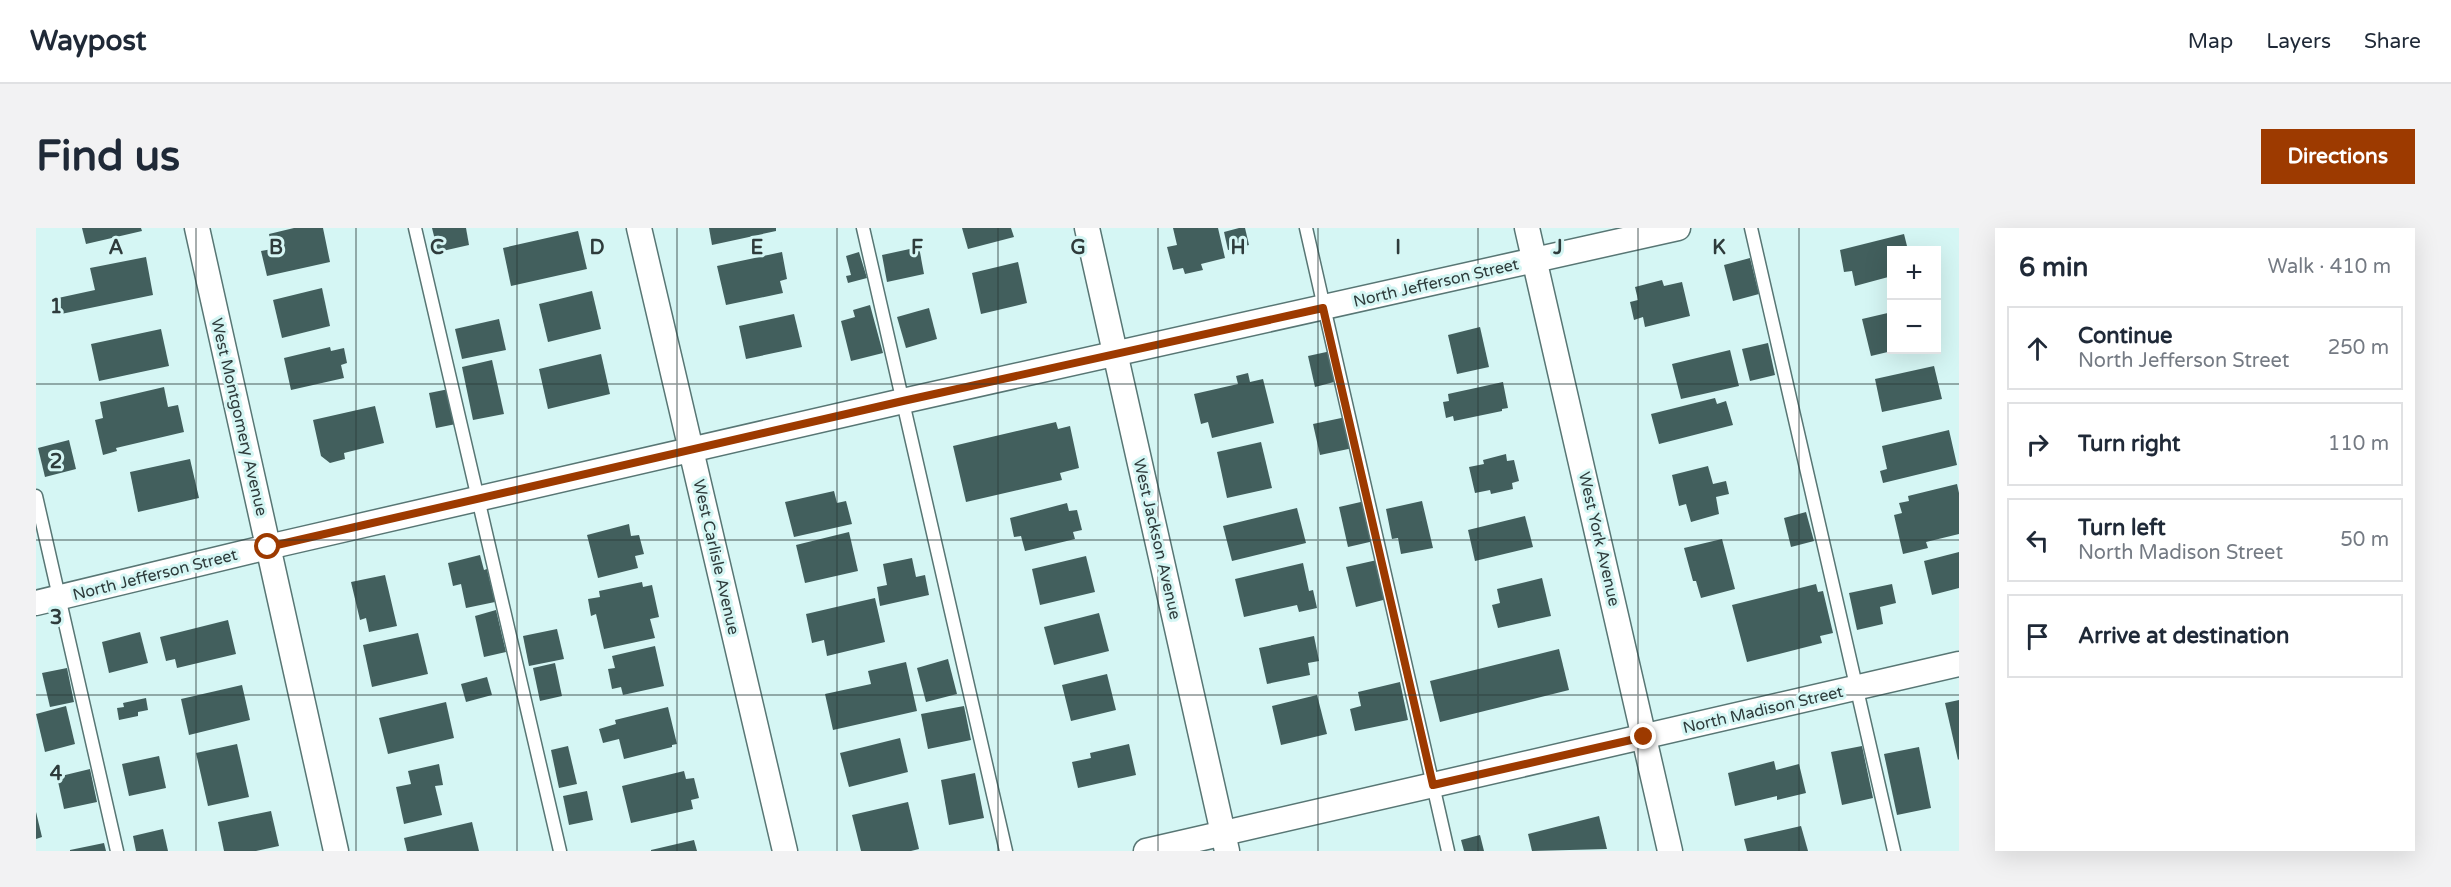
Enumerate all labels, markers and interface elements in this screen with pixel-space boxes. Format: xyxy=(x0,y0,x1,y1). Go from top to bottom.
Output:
text: Waypost xyxy=(30,24,146,58)
text: Map xyxy=(2188,29,2233,54)
text: Layers xyxy=(2266,29,2331,54)
text: Share xyxy=(2364,29,2421,54)
button: Directions xyxy=(2261,129,2415,184)
text: Find us xyxy=(36,131,180,182)
text: A xyxy=(109,236,124,260)
text: B xyxy=(269,236,283,260)
text: C xyxy=(430,236,444,260)
text: D xyxy=(589,236,605,260)
text: E xyxy=(751,236,764,260)
text: F xyxy=(911,236,923,260)
text: G xyxy=(1070,236,1086,260)
text: H xyxy=(1230,236,1246,260)
text: I xyxy=(1395,236,1401,260)
text: J xyxy=(1552,236,1563,260)
text: K xyxy=(1712,236,1726,260)
map controls xyxy=(1887,246,1941,354)
button: + xyxy=(1887,246,1941,300)
text: 6 min xyxy=(2019,252,2088,283)
street label: North Jefferson Street xyxy=(1351,254,1521,312)
text: Walk · 410 m xyxy=(2268,255,2391,279)
text: 1 xyxy=(50,295,62,319)
button: − xyxy=(1887,300,1941,354)
street label: West Montgomery Avenue xyxy=(206,316,272,518)
text: Continue xyxy=(2078,323,2173,349)
icon: ahead xyxy=(2021,332,2054,365)
text: 250 m xyxy=(2328,336,2389,360)
text: North Jefferson Street xyxy=(2078,349,2289,373)
icon: right xyxy=(2021,428,2054,461)
text: Turn right xyxy=(2078,431,2180,457)
text: 110 m xyxy=(2328,432,2389,456)
text: 2 xyxy=(50,450,62,474)
street label: West Jackson Avenue xyxy=(1129,457,1185,621)
street label: West York Avenue xyxy=(1574,470,1624,608)
street label: West Carlisle Avenue xyxy=(688,477,744,637)
text: Turn left xyxy=(2078,515,2166,541)
icon: left xyxy=(2021,524,2054,557)
text: 50 m xyxy=(2340,528,2389,552)
route start xyxy=(254,533,280,559)
text: North Madison Street xyxy=(2078,541,2283,565)
street label: North Jefferson Street xyxy=(71,545,239,605)
text: 3 xyxy=(50,606,62,630)
icon: arrive xyxy=(2021,620,2054,653)
text: Arrive at destination xyxy=(2078,623,2289,649)
street label: North Madison Street xyxy=(1681,682,1845,738)
route end xyxy=(1630,723,1656,749)
text: 4 xyxy=(50,762,63,786)

